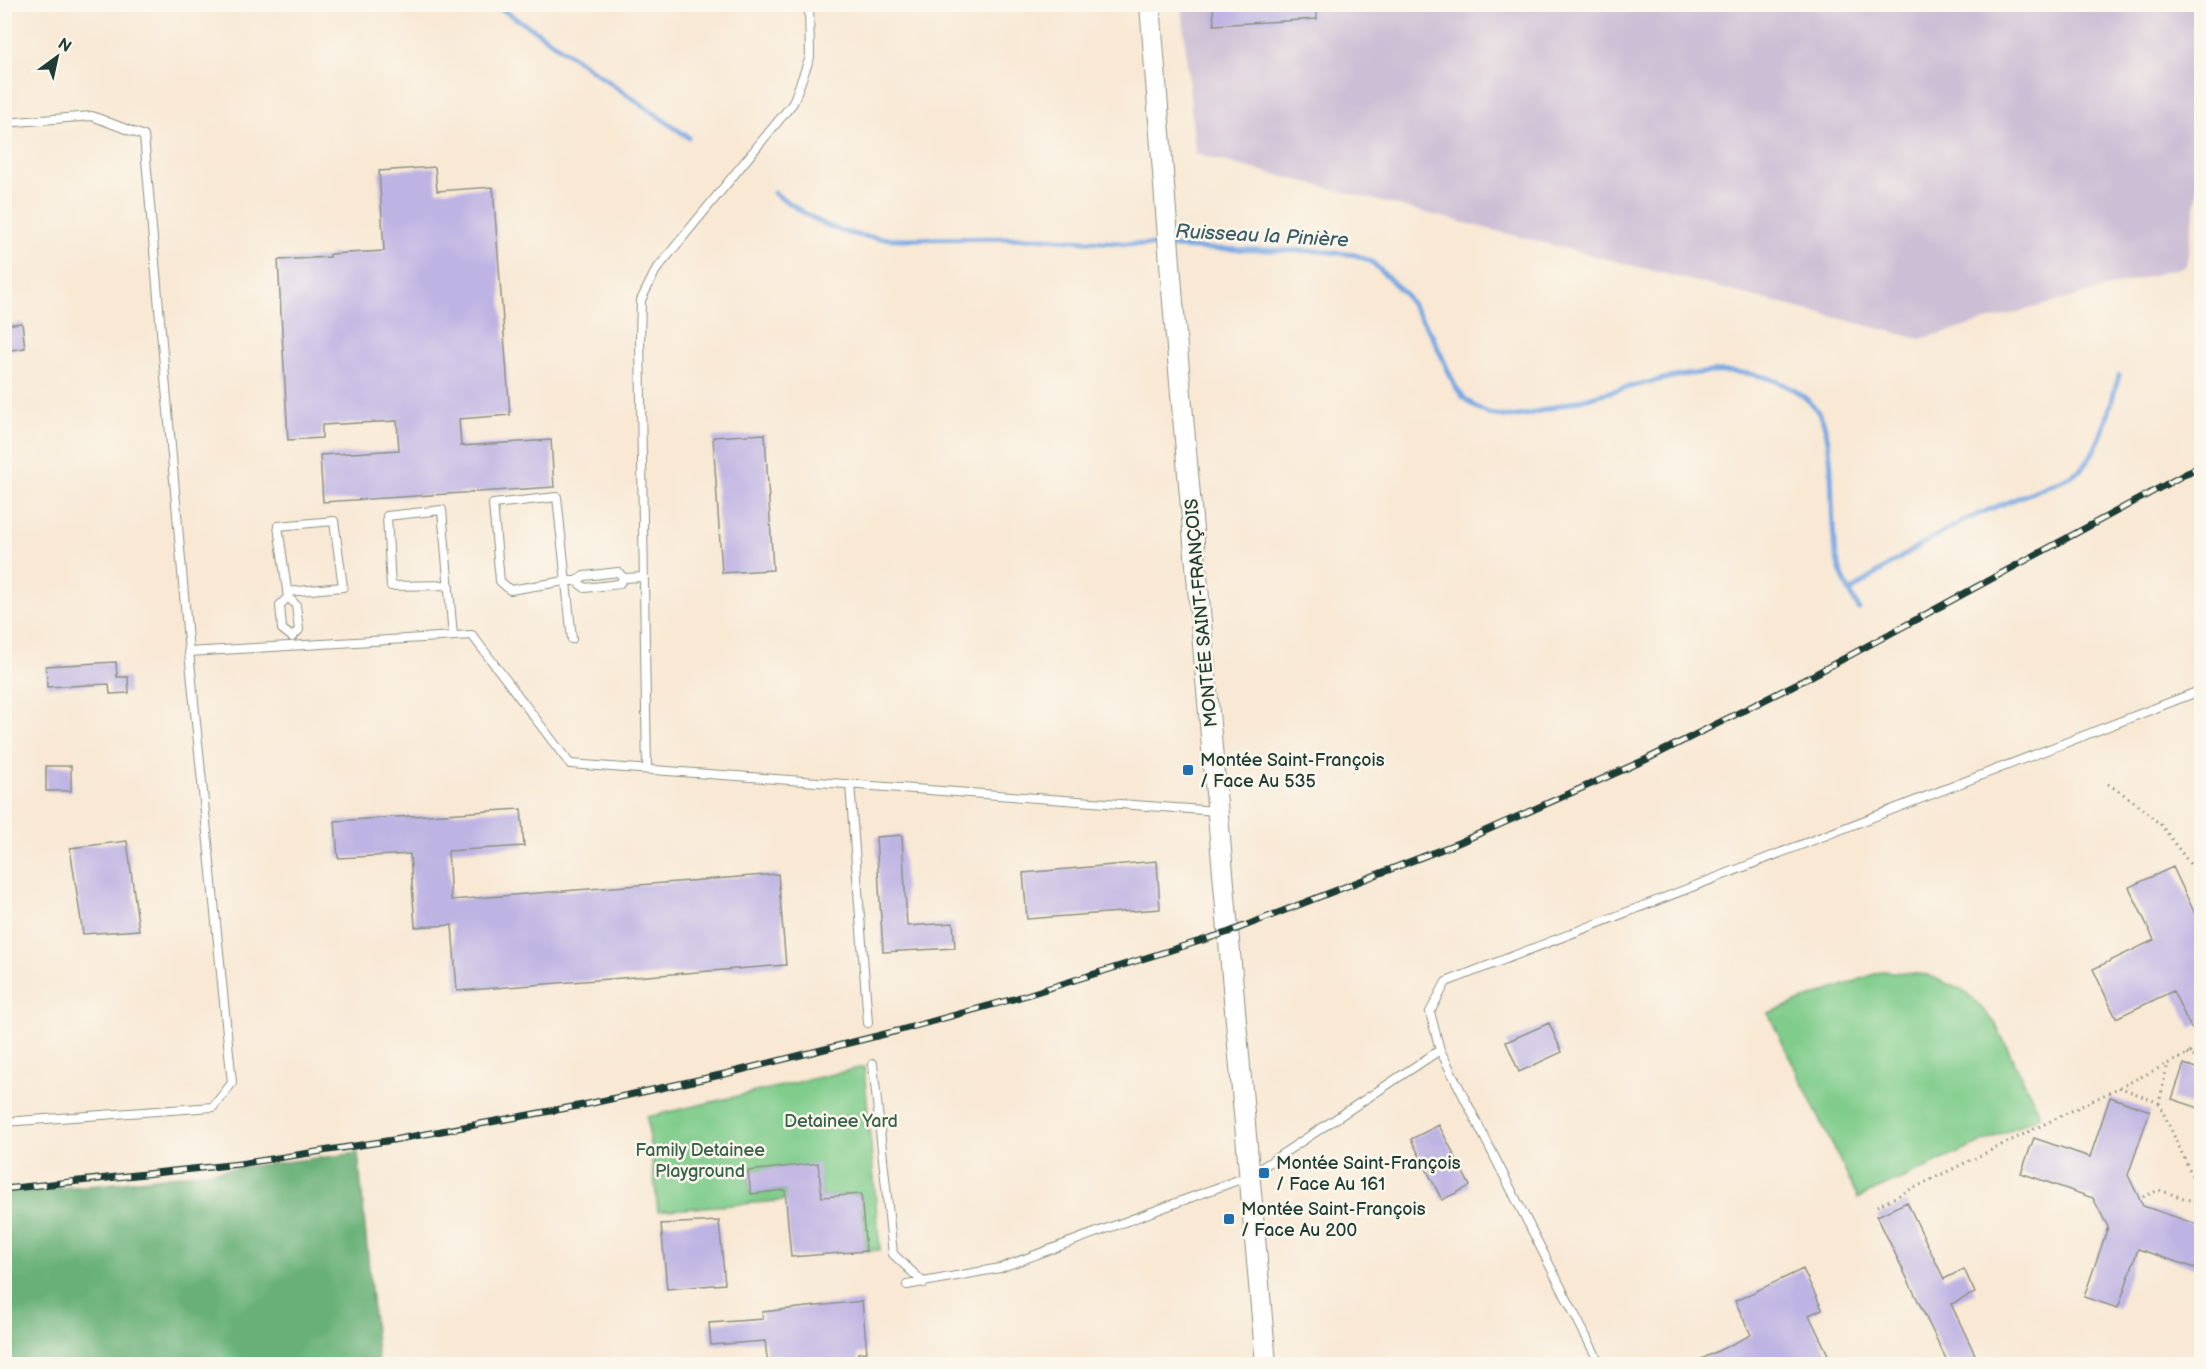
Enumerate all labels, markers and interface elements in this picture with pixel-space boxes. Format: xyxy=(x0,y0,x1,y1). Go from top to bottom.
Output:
north arrow xyxy=(27,27,87,87)
text: N xyxy=(54,34,75,57)
water label: Ruisseau la Pinière xyxy=(1175,219,1350,253)
street label: MONTÉE SAINT-FRANÇOIS xyxy=(1179,498,1222,728)
place label: Montée Saint-François / Face Au 535 xyxy=(1200,750,1385,792)
marker: Montée Saint-François / Face Au 535 xyxy=(1181,763,1195,777)
park label: Detainee Yard xyxy=(784,1111,898,1132)
park label: Family Detainee Playground xyxy=(635,1140,765,1182)
place label: Montée Saint-François / Face Au 161 xyxy=(1276,1153,1461,1195)
marker: Montée Saint-François / Face Au 161 xyxy=(1257,1166,1271,1180)
place label: Montée Saint-François / Face Au 200 xyxy=(1241,1199,1426,1241)
marker: Montée Saint-François / Face Au 200 xyxy=(1222,1212,1236,1226)

